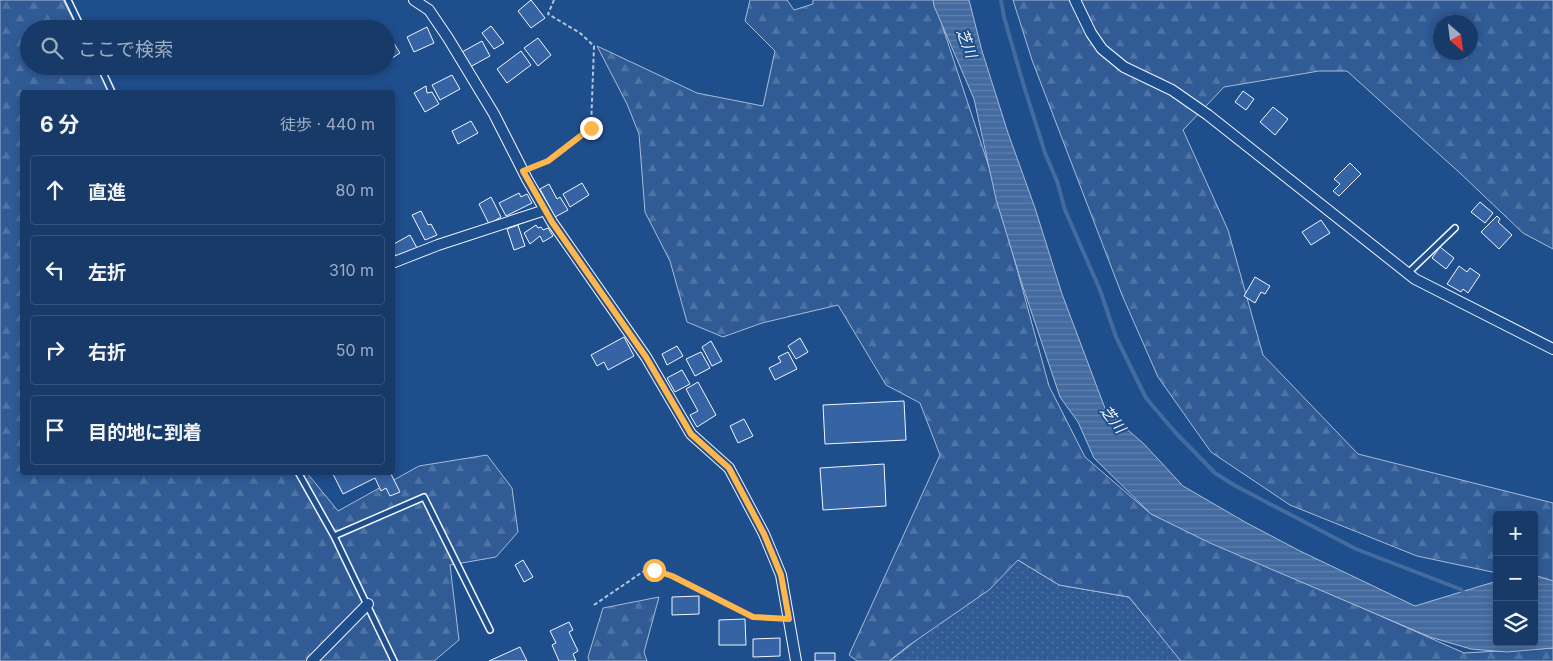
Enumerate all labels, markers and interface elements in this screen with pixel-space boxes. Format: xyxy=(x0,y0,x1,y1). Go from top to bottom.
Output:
north arrow xyxy=(1433,15,1478,60)
search box xyxy=(20,20,395,75)
water label: 芝川 xyxy=(953,26,982,62)
icon: search xyxy=(38,34,66,62)
text: ここで検索 xyxy=(78,38,173,61)
text: 6 分 xyxy=(40,112,80,137)
text: 徒歩 · 440 m xyxy=(280,114,375,134)
route end xyxy=(580,117,603,140)
icon: ahead xyxy=(41,176,69,204)
text: 80 m xyxy=(335,180,374,200)
text: 直進 xyxy=(88,181,126,204)
icon: left xyxy=(41,256,69,284)
text: 310 m xyxy=(329,260,374,280)
text: 左折 xyxy=(88,261,126,284)
icon: right xyxy=(41,336,69,364)
text: 50 m xyxy=(336,340,374,360)
text: 右折 xyxy=(88,341,126,364)
water label: 芝川 xyxy=(1096,401,1131,438)
icon: arrive xyxy=(41,416,69,444)
text: 目的地に到着 xyxy=(88,421,202,444)
map controls xyxy=(1493,511,1538,646)
button: + xyxy=(1493,511,1538,556)
button: − xyxy=(1493,556,1538,601)
route start xyxy=(643,559,666,582)
button: layers xyxy=(1493,601,1538,646)

